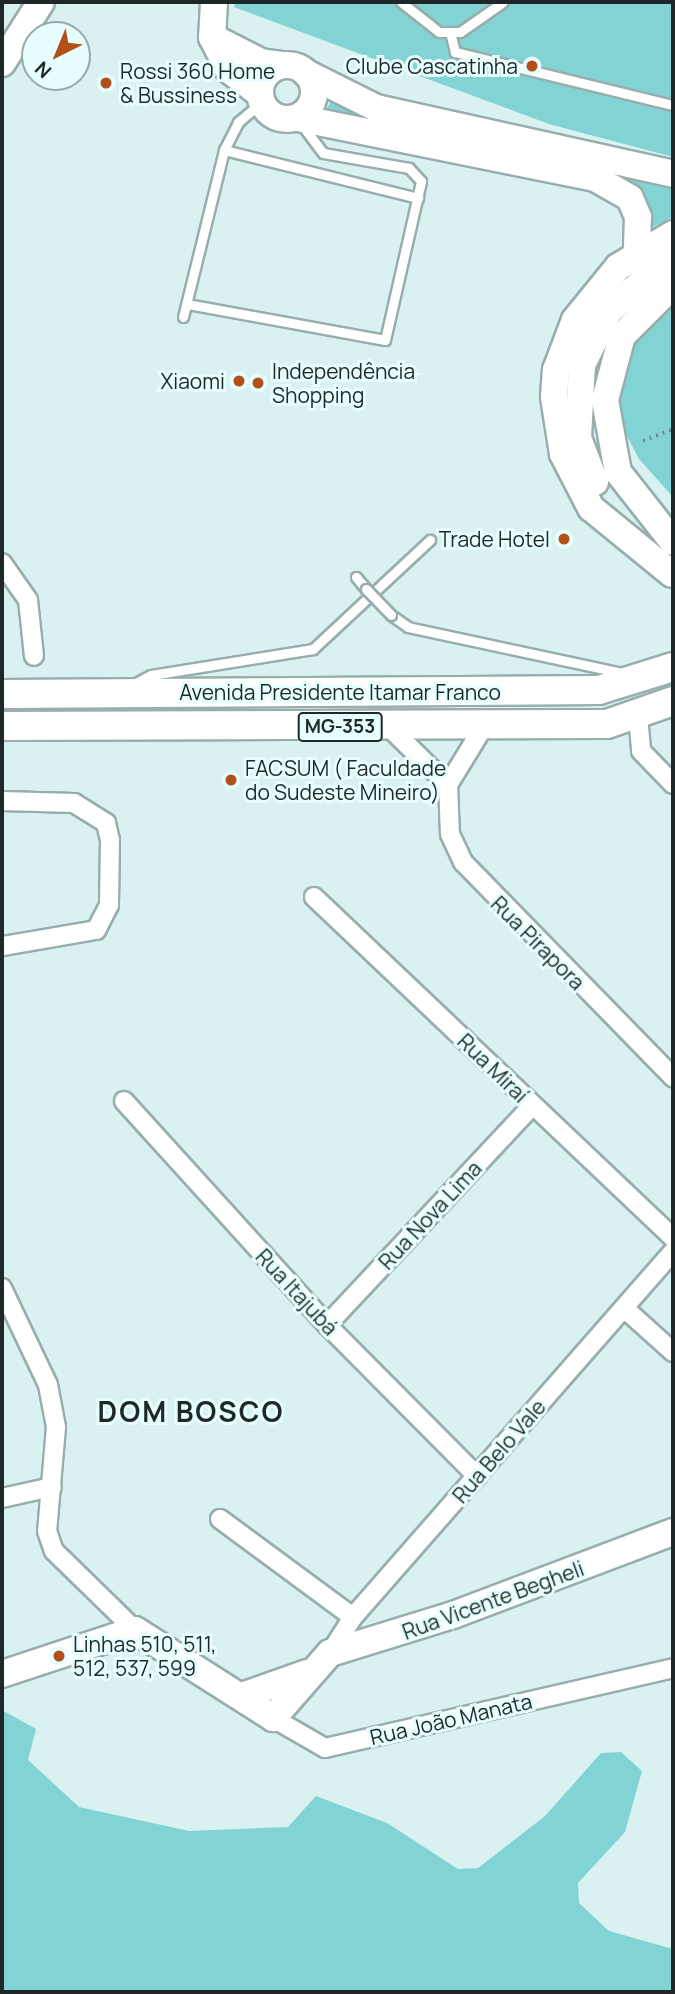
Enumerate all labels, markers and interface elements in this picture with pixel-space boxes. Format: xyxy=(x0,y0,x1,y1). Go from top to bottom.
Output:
north arrow xyxy=(21,21,91,91)
place label: Clube Cascatinha xyxy=(346,53,518,79)
text: N xyxy=(29,56,57,84)
place label: Rossi 360 Home & Bussiness xyxy=(120,58,275,108)
marker: Clube Cascatinha xyxy=(524,58,540,74)
marker: Rossi 360 Home & Bussiness xyxy=(98,75,114,91)
place label: Independência Shopping xyxy=(272,358,415,408)
place label: Xiaomi xyxy=(161,368,225,394)
marker: Xiaomi xyxy=(231,373,247,389)
marker: Independência Shopping xyxy=(250,375,266,391)
place label: Trade Hotel xyxy=(439,526,550,552)
marker: Trade Hotel xyxy=(556,531,572,547)
street label: Avenida Presidente Itamar Franco xyxy=(179,679,501,705)
road number: MG-353 xyxy=(296,712,384,742)
place label: FACSUM ( Faculdade do Sudeste Mineiro) xyxy=(245,755,446,805)
marker: FACSUM ( Faculdade do Sudeste Mineiro) xyxy=(223,772,239,788)
street label: Rua Pirapora xyxy=(486,891,590,995)
street label: Rua Miraí xyxy=(453,1028,533,1108)
street label: Rua Nova Lima xyxy=(373,1156,487,1274)
street label: Rua Itajubá xyxy=(251,1244,343,1340)
district label: DOM BOSCO xyxy=(99,1394,283,1428)
street label: Rua Belo Vale xyxy=(447,1394,551,1508)
street label: Rua Vicente Begheli xyxy=(399,1555,587,1645)
place label: Linhas 510, 511, 512, 537, 599 xyxy=(73,1631,217,1681)
marker: Linhas 510, 511, 512, 537, 599 xyxy=(51,1648,67,1664)
street label: Rua João Manata xyxy=(368,1688,534,1750)

